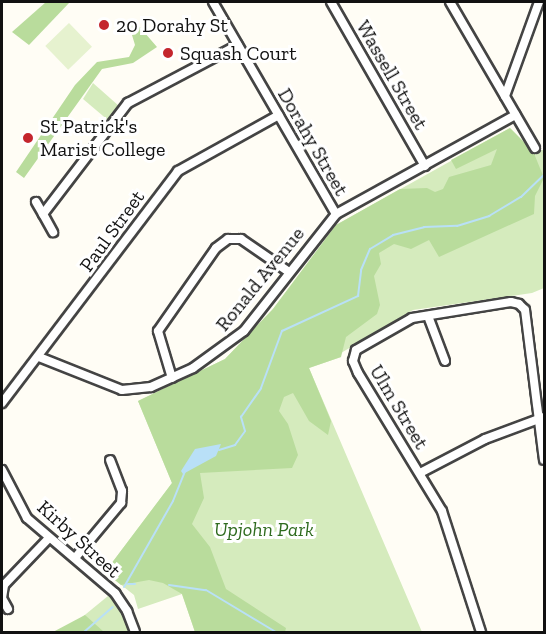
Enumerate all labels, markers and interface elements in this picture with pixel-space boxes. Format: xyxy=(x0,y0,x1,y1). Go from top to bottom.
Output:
place label: 20 Dorahy St xyxy=(116,13,228,37)
street label: Wassell Street xyxy=(351,16,433,134)
marker: 20 Dorahy St xyxy=(97,18,111,32)
place label: Squash Court xyxy=(180,41,297,65)
marker: Squash Court xyxy=(161,46,175,60)
street label: Dorahy Street xyxy=(272,84,354,200)
place label: St Patrick's Marist College xyxy=(40,114,165,161)
marker: St Patrick's Marist College xyxy=(21,131,35,145)
street label: Paul Street xyxy=(74,186,150,276)
street label: Ronald Avenue xyxy=(210,222,310,336)
street label: Ulm Street xyxy=(364,360,434,454)
street label: Kirby Street xyxy=(32,495,126,583)
park label: Upjohn Park xyxy=(214,517,314,541)

